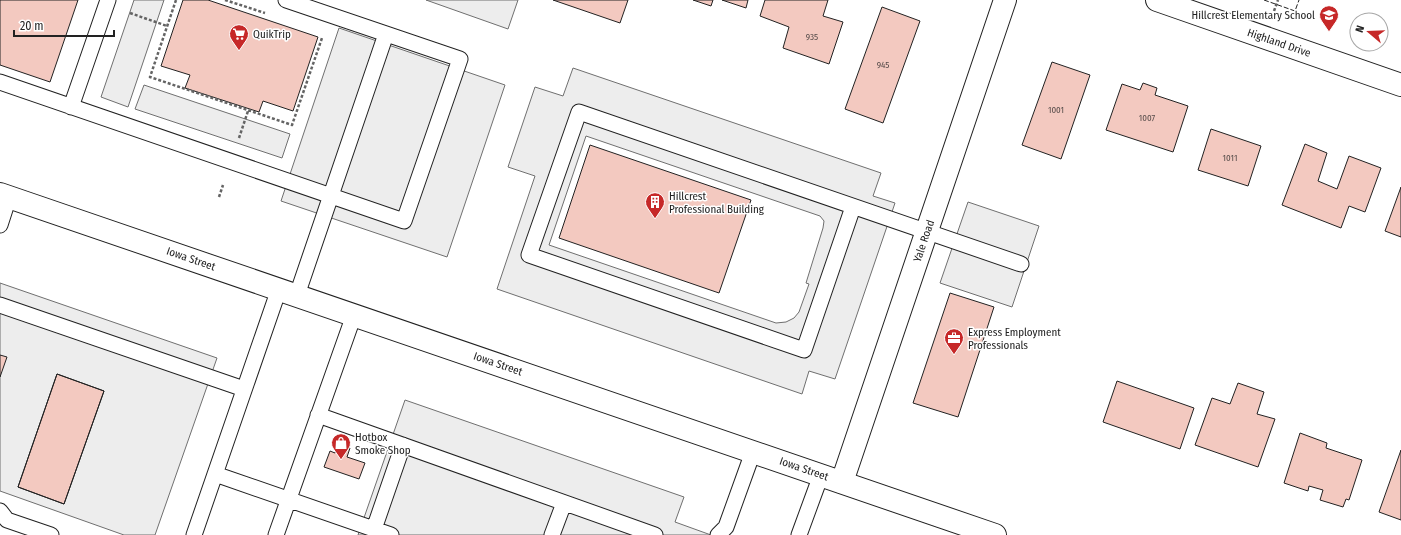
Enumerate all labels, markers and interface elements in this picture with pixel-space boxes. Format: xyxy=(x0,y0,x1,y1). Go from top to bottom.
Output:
school or university icon: Hillcrest Elementary School xyxy=(1318,4,1340,32)
place label: Hillcrest Elementary School xyxy=(1192,9,1315,22)
scale bar xyxy=(14,12,114,38)
north arrow xyxy=(1349,12,1389,52)
text: 20 m xyxy=(20,19,44,33)
supermarket icon: QuikTrip xyxy=(228,23,250,51)
text: N xyxy=(1353,24,1367,34)
street label: Highland Drive xyxy=(1246,26,1312,60)
place label: QuikTrip xyxy=(253,28,291,41)
house number: 935 xyxy=(806,32,818,42)
house number: 945 xyxy=(877,60,889,70)
house number: 1001 xyxy=(1048,105,1064,115)
house number: 1007 xyxy=(1139,113,1156,123)
house number: 1011 xyxy=(1223,153,1237,163)
place label: Hillcrest Professional Building xyxy=(669,190,765,216)
building icon: Hillcrest Professional Building xyxy=(644,191,666,219)
street label: Yale Road xyxy=(911,218,937,264)
street label: Iowa Street xyxy=(165,245,217,274)
place label: Express Employment Professionals xyxy=(968,326,1061,352)
office icon: Express Employment Professionals xyxy=(943,327,965,355)
street label: Iowa Street xyxy=(472,350,524,379)
place label: Hotbox Smoke Shop xyxy=(355,431,411,457)
shop icon: Hotbox Smoke Shop xyxy=(330,432,352,460)
street label: Iowa Street xyxy=(778,455,830,484)

